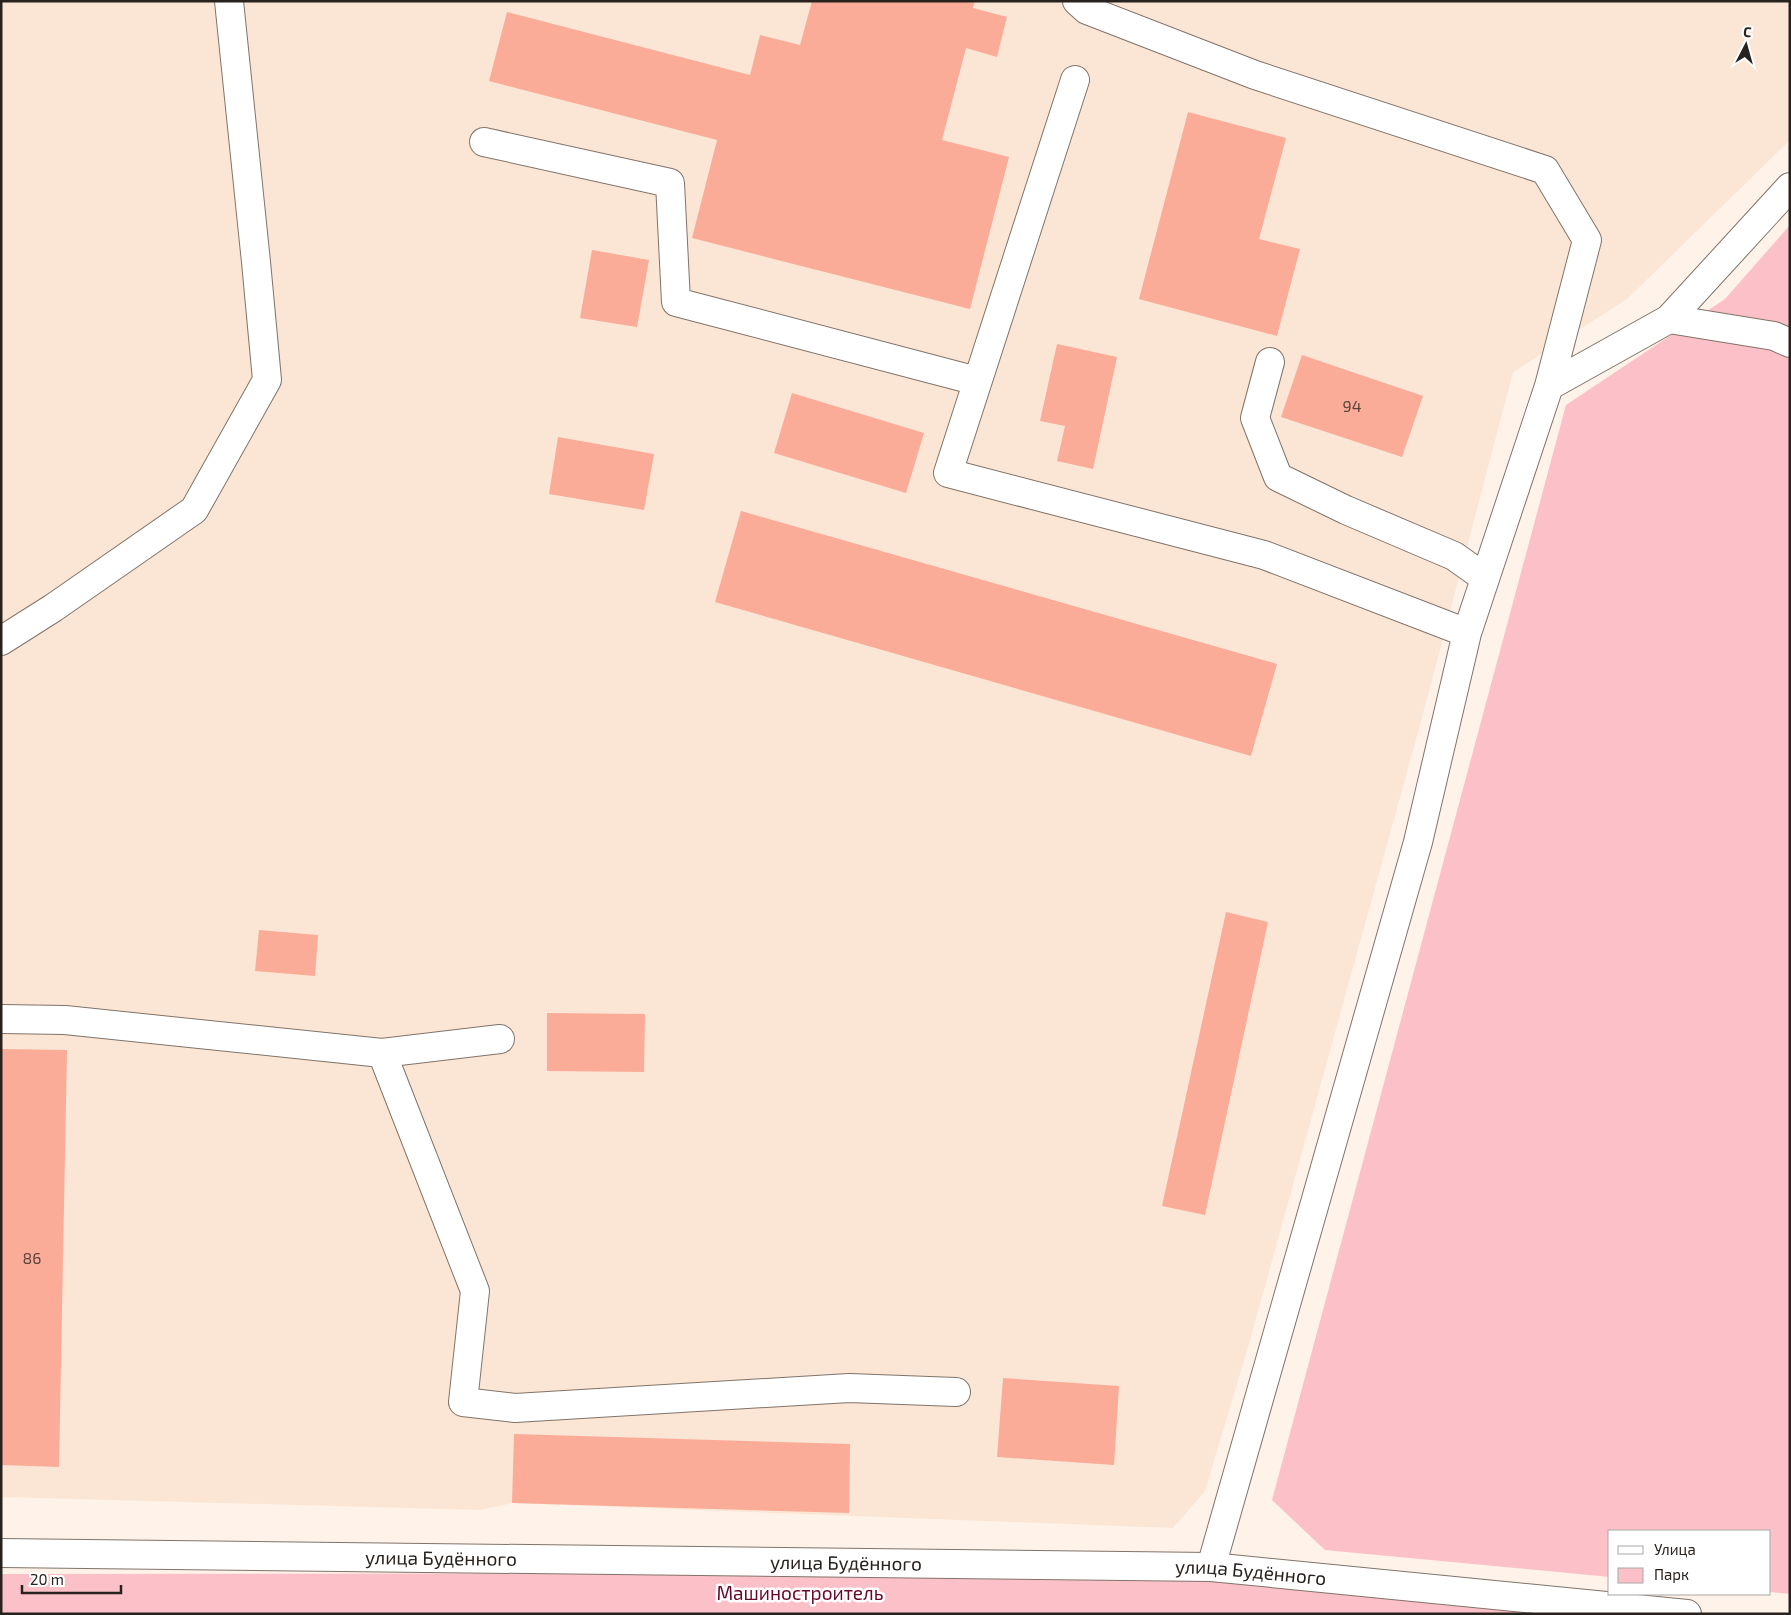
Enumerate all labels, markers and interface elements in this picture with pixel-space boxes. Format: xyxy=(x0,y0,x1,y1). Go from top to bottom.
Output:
north arrow xyxy=(1721,20,1771,70)
text: С xyxy=(1742,23,1752,40)
house number: 94 xyxy=(1343,396,1362,415)
house number: 86 xyxy=(23,1248,41,1267)
legend xyxy=(1608,1530,1771,1595)
text: Улица xyxy=(1654,1540,1696,1558)
street label: улица Будённого xyxy=(365,1545,517,1570)
street label: улица Будённого xyxy=(770,1550,922,1575)
street label: улица Будённого xyxy=(1175,1555,1327,1589)
scale bar xyxy=(22,1562,121,1594)
text: Парк xyxy=(1654,1565,1689,1583)
text: 20 m xyxy=(30,1570,64,1588)
park label: Машиностроитель xyxy=(716,1581,884,1604)

